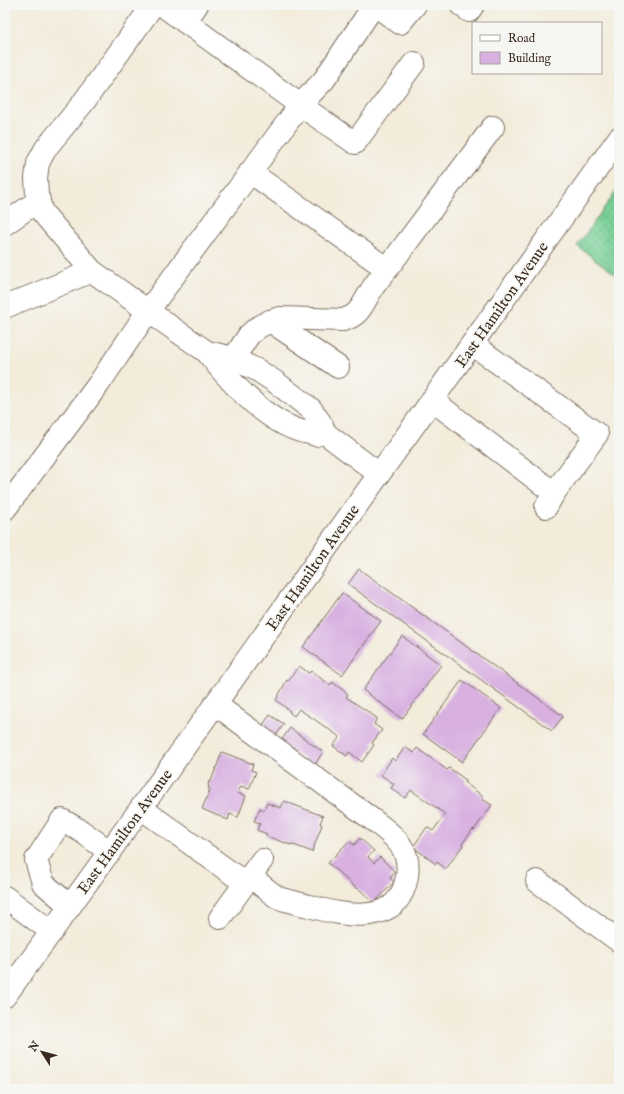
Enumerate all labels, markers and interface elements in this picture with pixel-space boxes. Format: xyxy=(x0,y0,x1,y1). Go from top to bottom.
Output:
legend xyxy=(472,22,602,74)
text: Road xyxy=(508,31,536,46)
text: Building xyxy=(508,51,552,66)
street label: East Hamilton Avenue xyxy=(452,238,554,372)
street label: East Hamilton Avenue xyxy=(263,501,365,635)
street label: East Hamilton Avenue xyxy=(74,766,178,898)
north arrow xyxy=(22,1032,62,1072)
text: N xyxy=(26,1038,43,1055)

